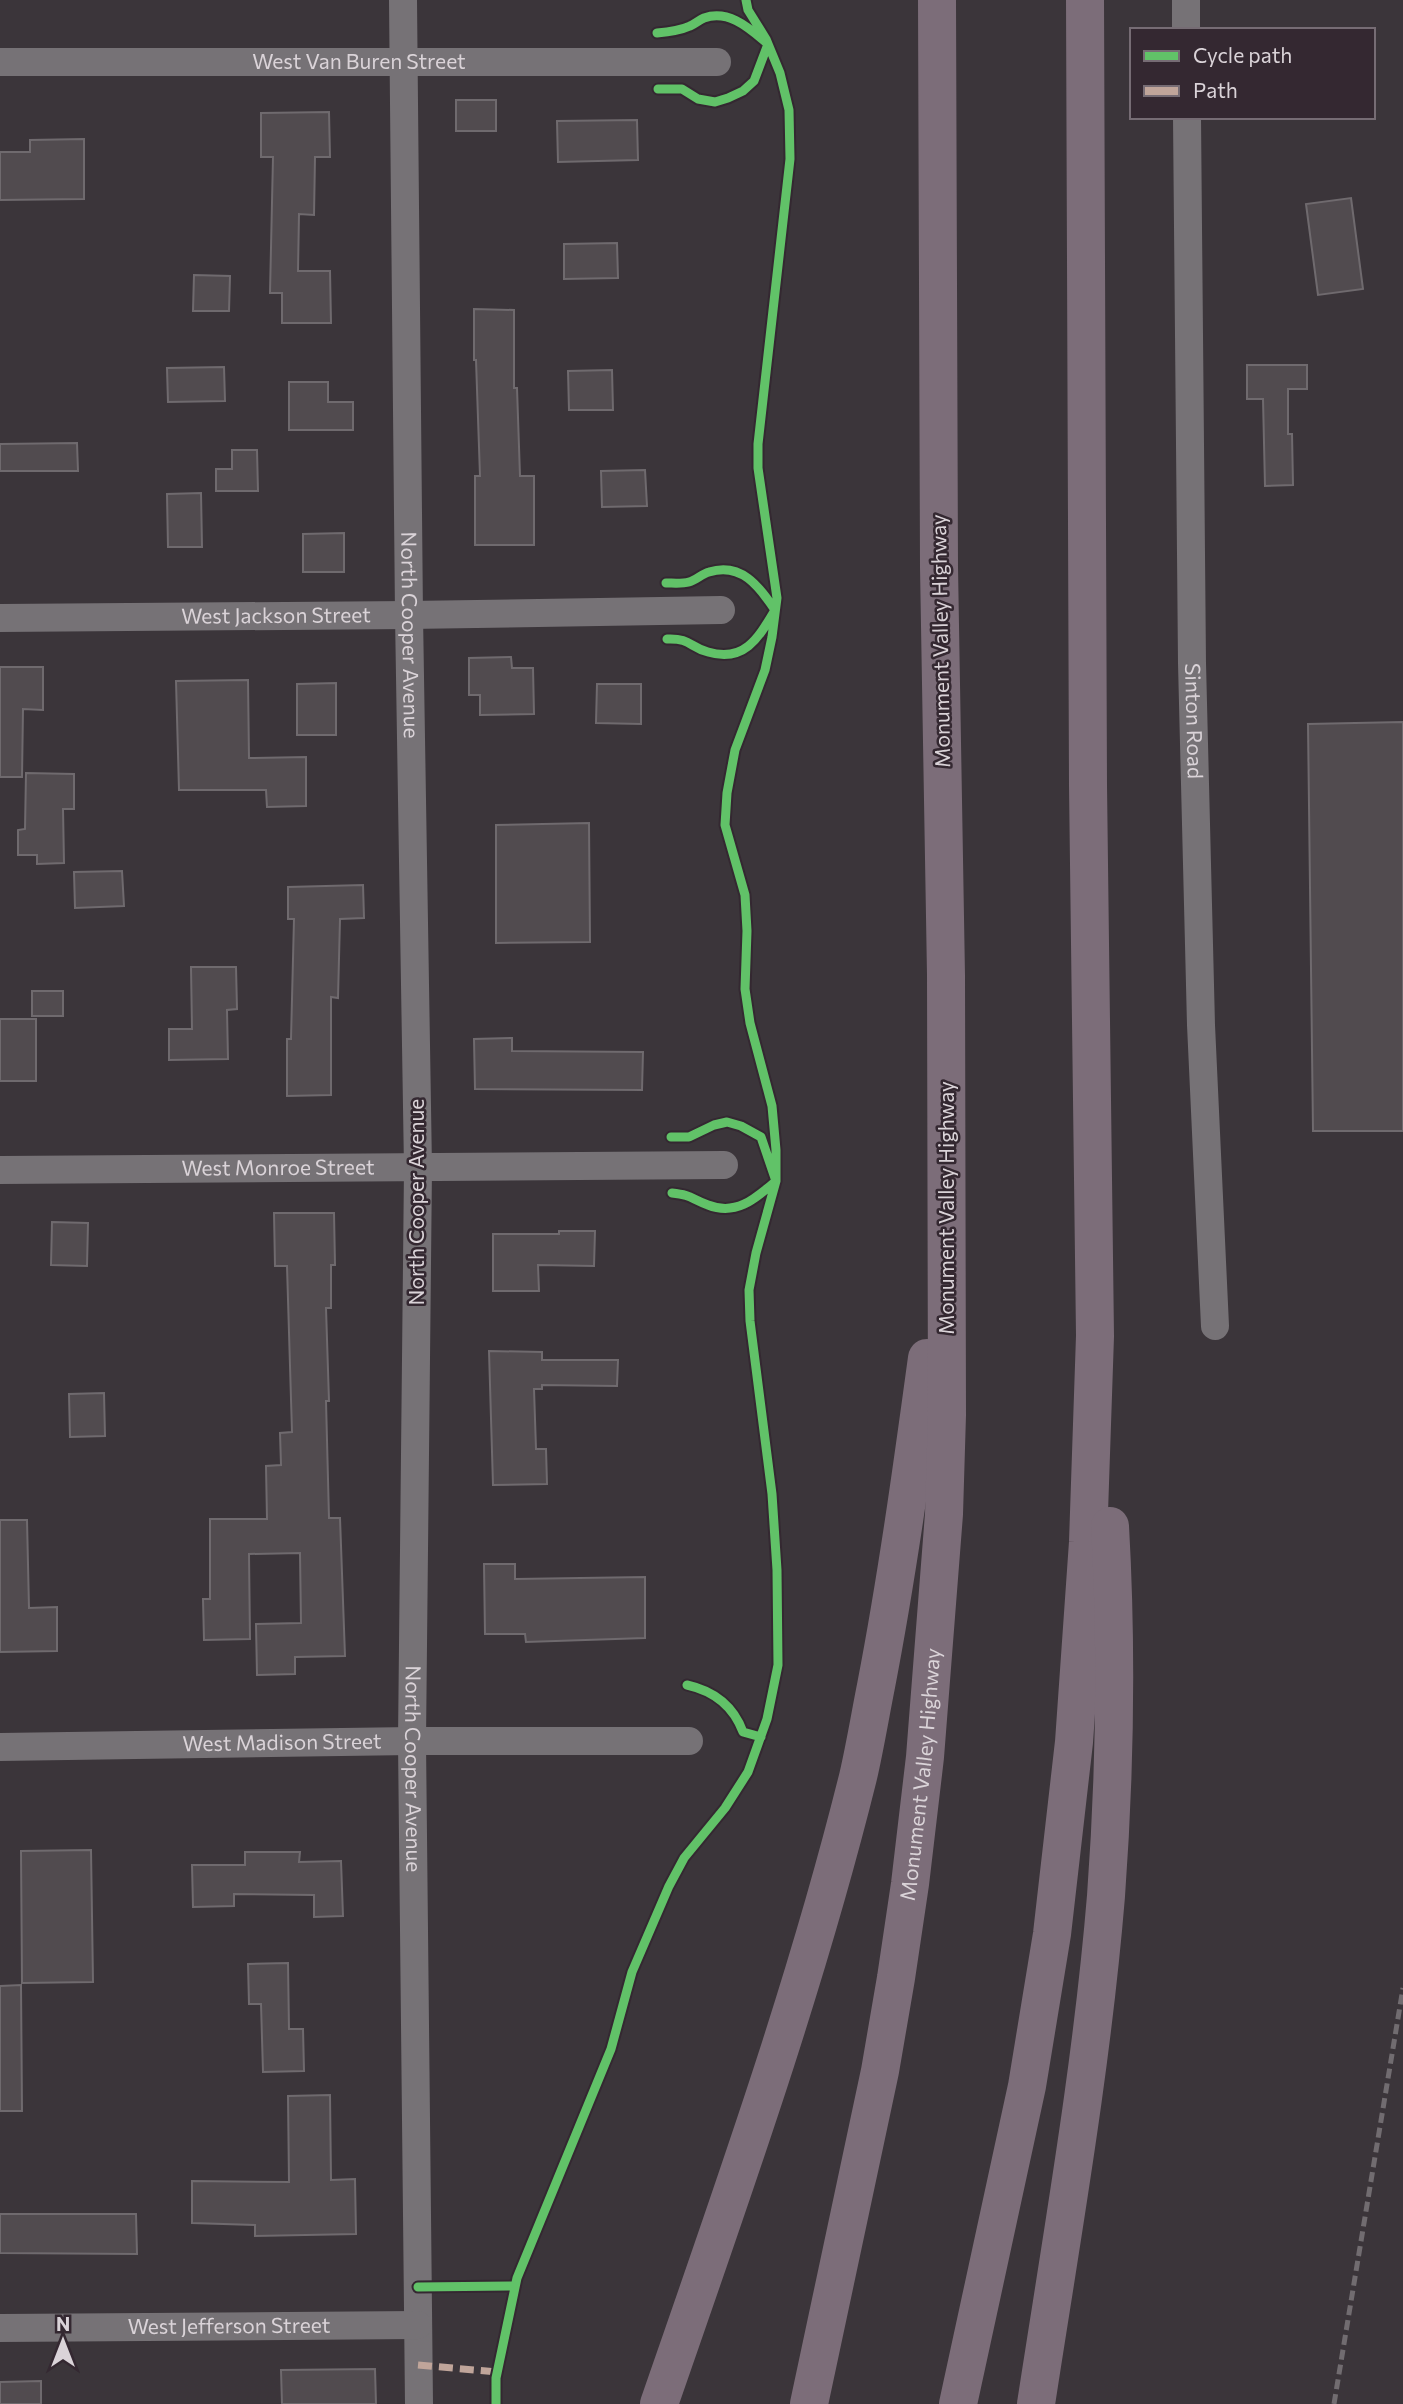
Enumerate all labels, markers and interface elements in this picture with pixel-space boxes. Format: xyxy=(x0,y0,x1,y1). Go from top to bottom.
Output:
legend xyxy=(1130,28,1375,119)
text: Cycle path xyxy=(1193,42,1292,67)
street label: West Van Buren Street xyxy=(252,48,466,73)
text: Path xyxy=(1193,77,1238,102)
street label: Monument Valley Highway xyxy=(925,514,954,768)
street label: North Cooper Avenue xyxy=(397,531,425,739)
street label: West Jackson Street xyxy=(181,601,371,628)
street label: Sinton Road xyxy=(1181,663,1209,779)
street label: Monument Valley Highway xyxy=(933,1081,958,1335)
street label: North Cooper Avenue xyxy=(403,1099,428,1305)
street label: West Monroe Street xyxy=(181,1153,375,1180)
street label: Monument Valley Highway xyxy=(894,1647,944,1902)
street label: North Cooper Avenue xyxy=(401,1665,427,1872)
street label: West Madison Street xyxy=(182,1727,382,1755)
north arrow xyxy=(28,2306,98,2376)
text: N xyxy=(56,2312,70,2335)
street label: West Jefferson Street xyxy=(128,2312,330,2338)

